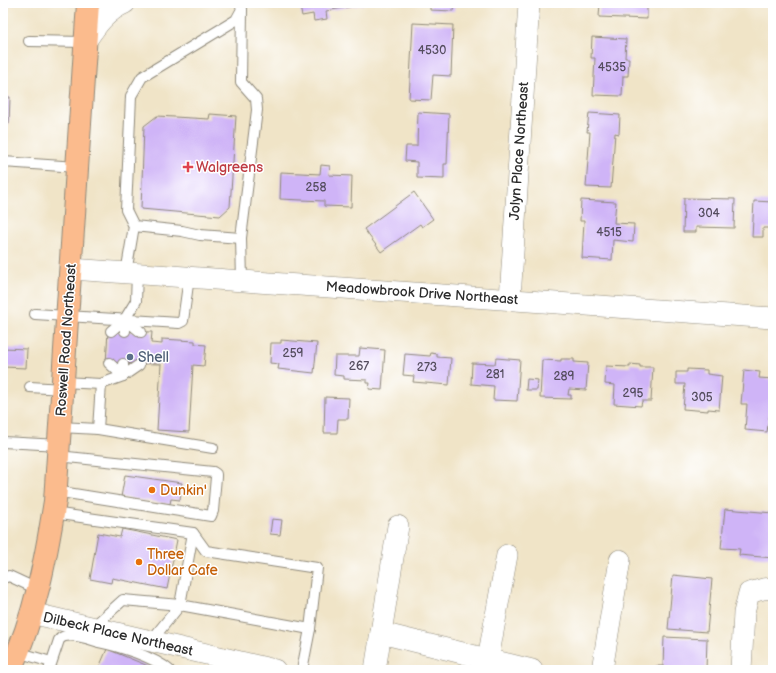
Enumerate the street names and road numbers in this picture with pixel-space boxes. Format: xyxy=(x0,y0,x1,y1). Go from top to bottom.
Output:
street label: Jolyn Place Northeast xyxy=(506,81,532,221)
street label: Roswell Road Northeast xyxy=(52,262,80,417)
street label: Meadowbrook Drive Northeast xyxy=(325,278,519,308)
street label: Dilbeck Place Northeast xyxy=(41,608,195,660)

